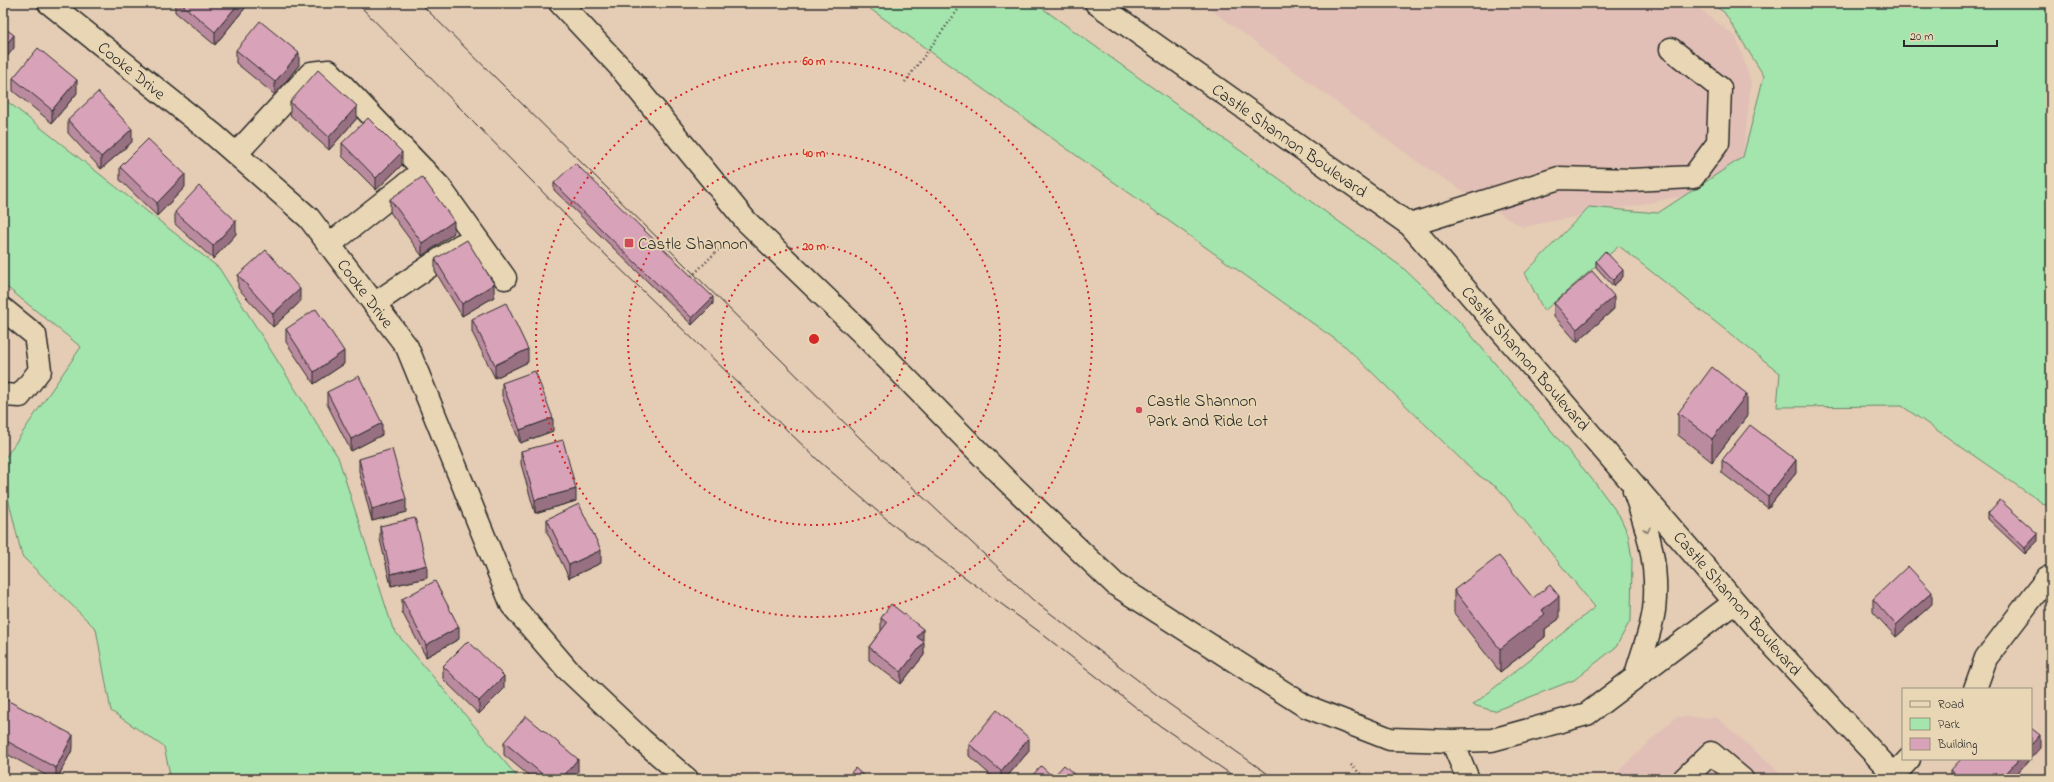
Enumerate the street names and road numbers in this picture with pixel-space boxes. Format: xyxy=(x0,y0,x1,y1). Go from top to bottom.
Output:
street label: Cooke Drive xyxy=(92,36,171,107)
street label: Castle Shannon Boulevard xyxy=(1206,78,1372,205)
street label: Cooke Drive xyxy=(330,254,399,334)
street label: Castle Shannon Boulevard xyxy=(1455,281,1595,437)
street label: Castle Shannon Boulevard xyxy=(1667,526,1807,682)

